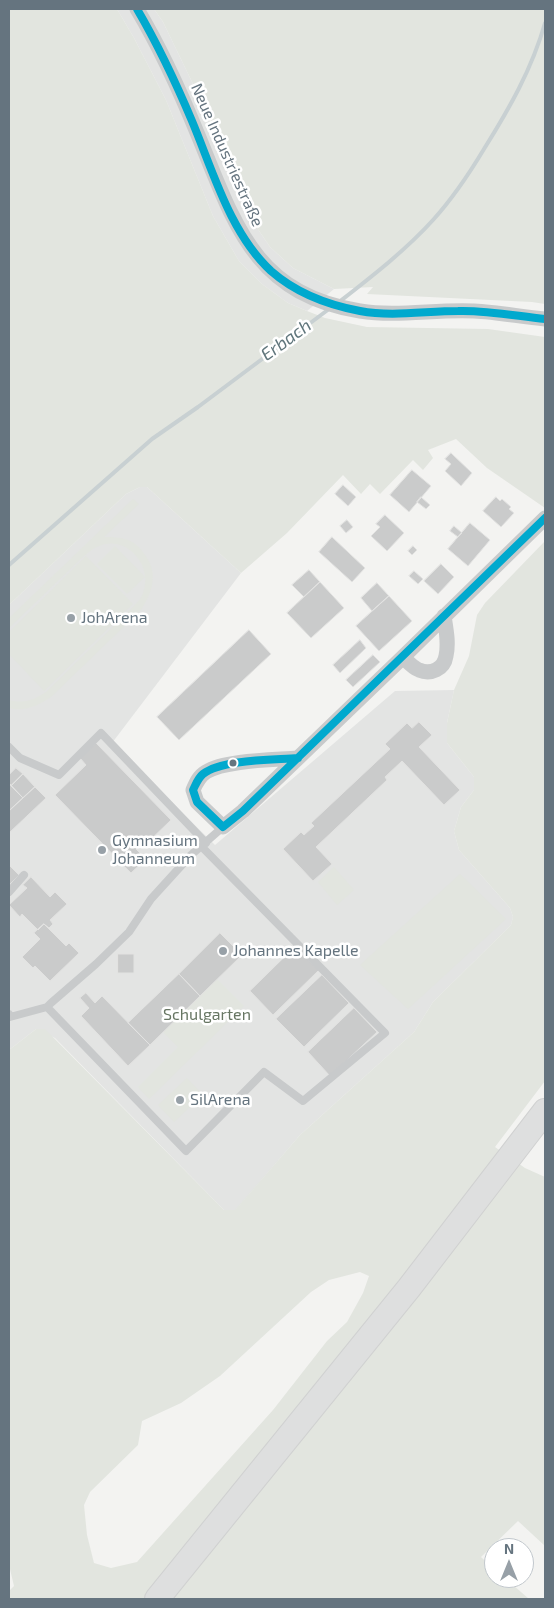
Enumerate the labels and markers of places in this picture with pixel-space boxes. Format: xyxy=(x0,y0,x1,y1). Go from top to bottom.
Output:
place label: JohArena xyxy=(81,608,148,628)
marker: JohArena xyxy=(65,612,77,624)
unlabelled marker xyxy=(228,758,238,768)
place label: Gymnasium Johanneum xyxy=(112,831,198,869)
marker: Gymnasium Johanneum xyxy=(96,844,108,856)
place label: Johannes Kapelle xyxy=(233,941,359,961)
marker: Johannes Kapelle xyxy=(217,945,229,957)
place label: SilArena xyxy=(190,1090,251,1110)
marker: SilArena xyxy=(174,1094,186,1106)

